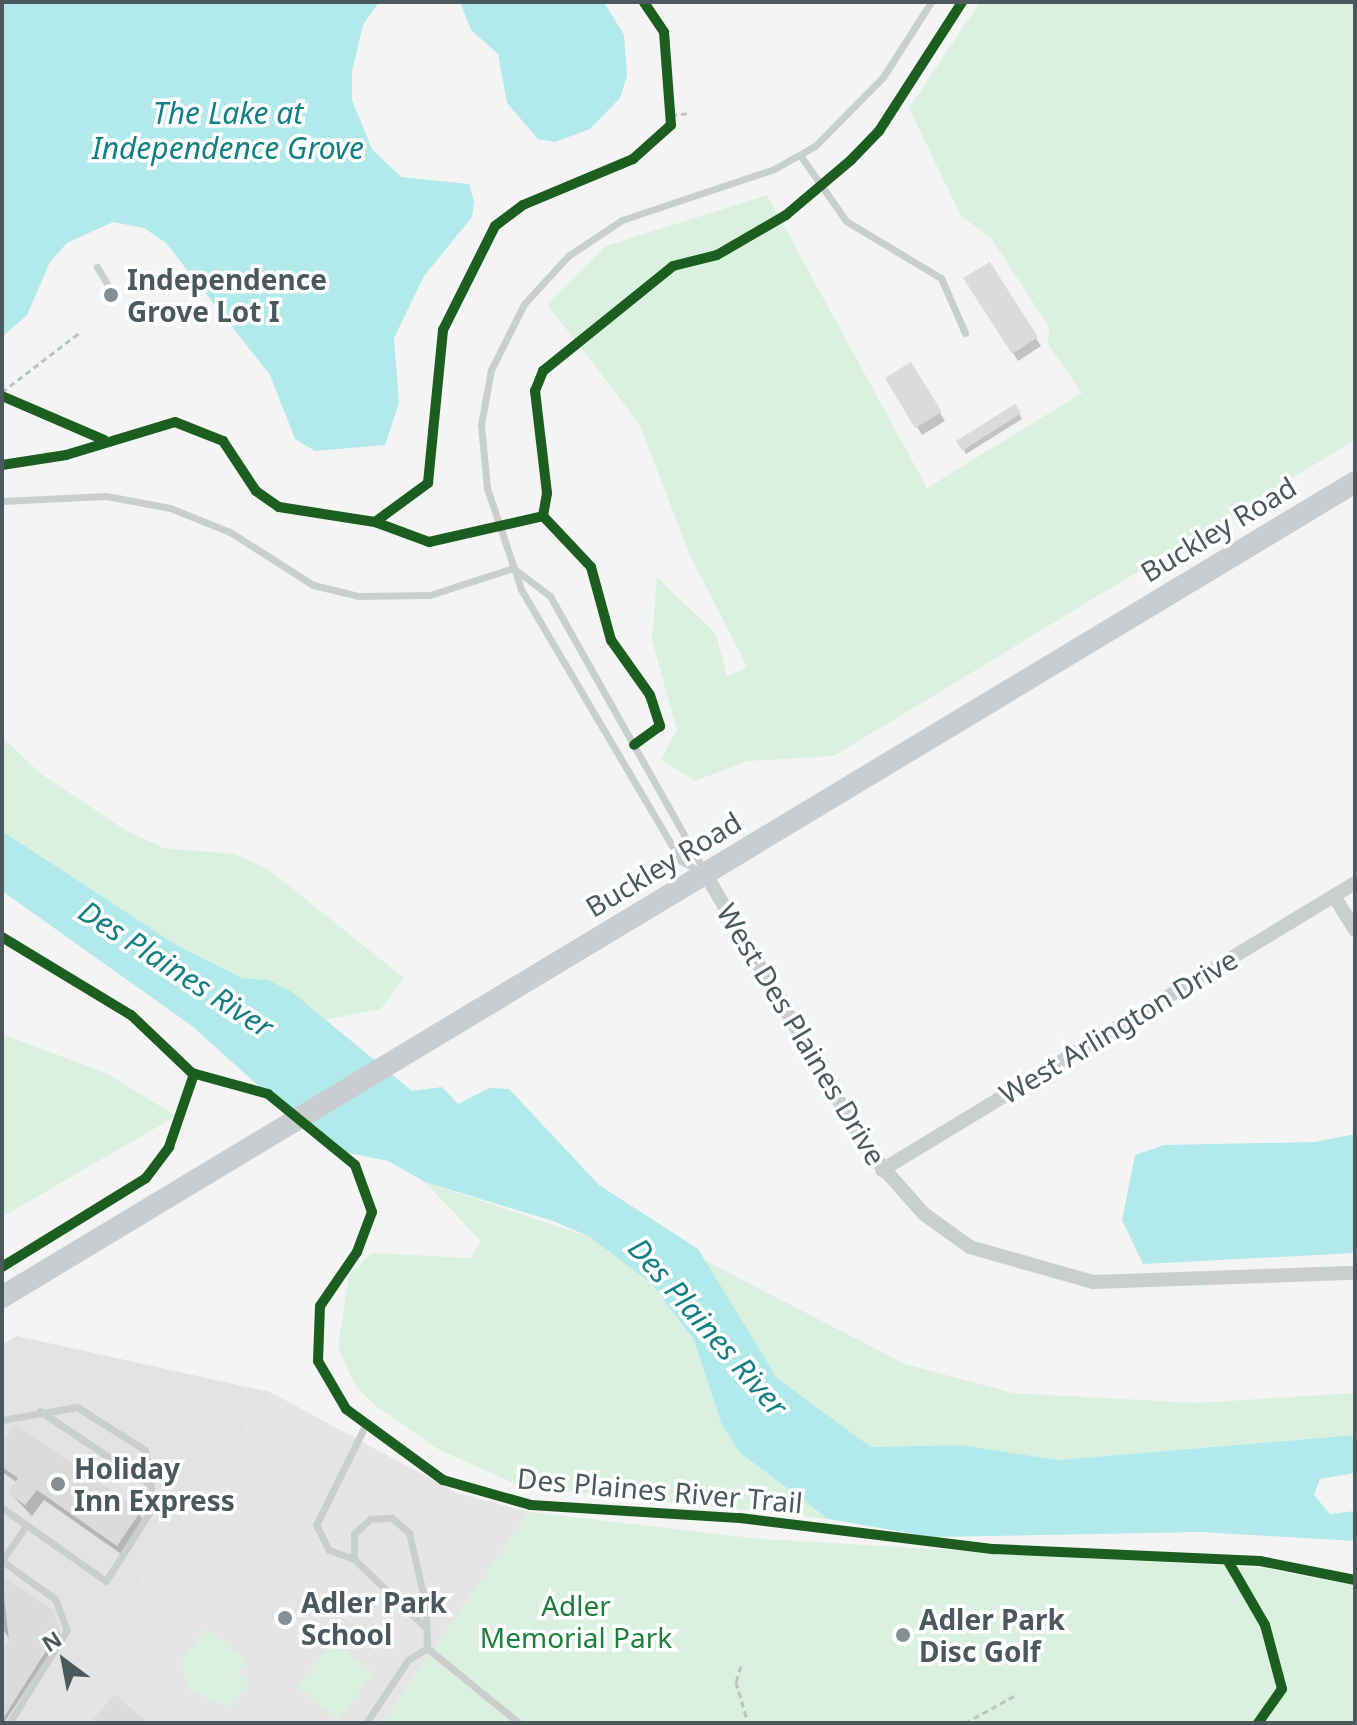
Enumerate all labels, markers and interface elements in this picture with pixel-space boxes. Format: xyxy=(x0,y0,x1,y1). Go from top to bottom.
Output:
water label: The Lake at Independence Grove xyxy=(92,95,364,166)
place label: Independence Grove Lot I xyxy=(127,262,327,328)
marker: Independence Grove Lot I xyxy=(102,286,120,304)
street label: Buckley Road xyxy=(1134,469,1302,589)
street label: Buckley Road xyxy=(579,804,747,924)
water label: Des Plaines River xyxy=(72,893,280,1045)
street label: West Des Plaines Drive xyxy=(711,897,893,1171)
street label: West Arlington Drive xyxy=(993,942,1243,1110)
water label: Des Plaines River xyxy=(621,1231,795,1423)
place label: Holiday Inn Express xyxy=(74,1451,235,1517)
street label: Des Plaines River Trail xyxy=(516,1461,804,1519)
marker: Holiday Inn Express xyxy=(49,1475,67,1493)
place label: Adler Park School xyxy=(301,1585,447,1651)
park label: Adler Memorial Park xyxy=(480,1588,672,1654)
place label: Adler Park Disc Golf xyxy=(919,1602,1065,1668)
marker: Adler Park School xyxy=(276,1609,294,1627)
north arrow xyxy=(24,1621,104,1701)
text: N xyxy=(36,1623,67,1658)
marker: Adler Park Disc Golf xyxy=(894,1626,912,1644)

